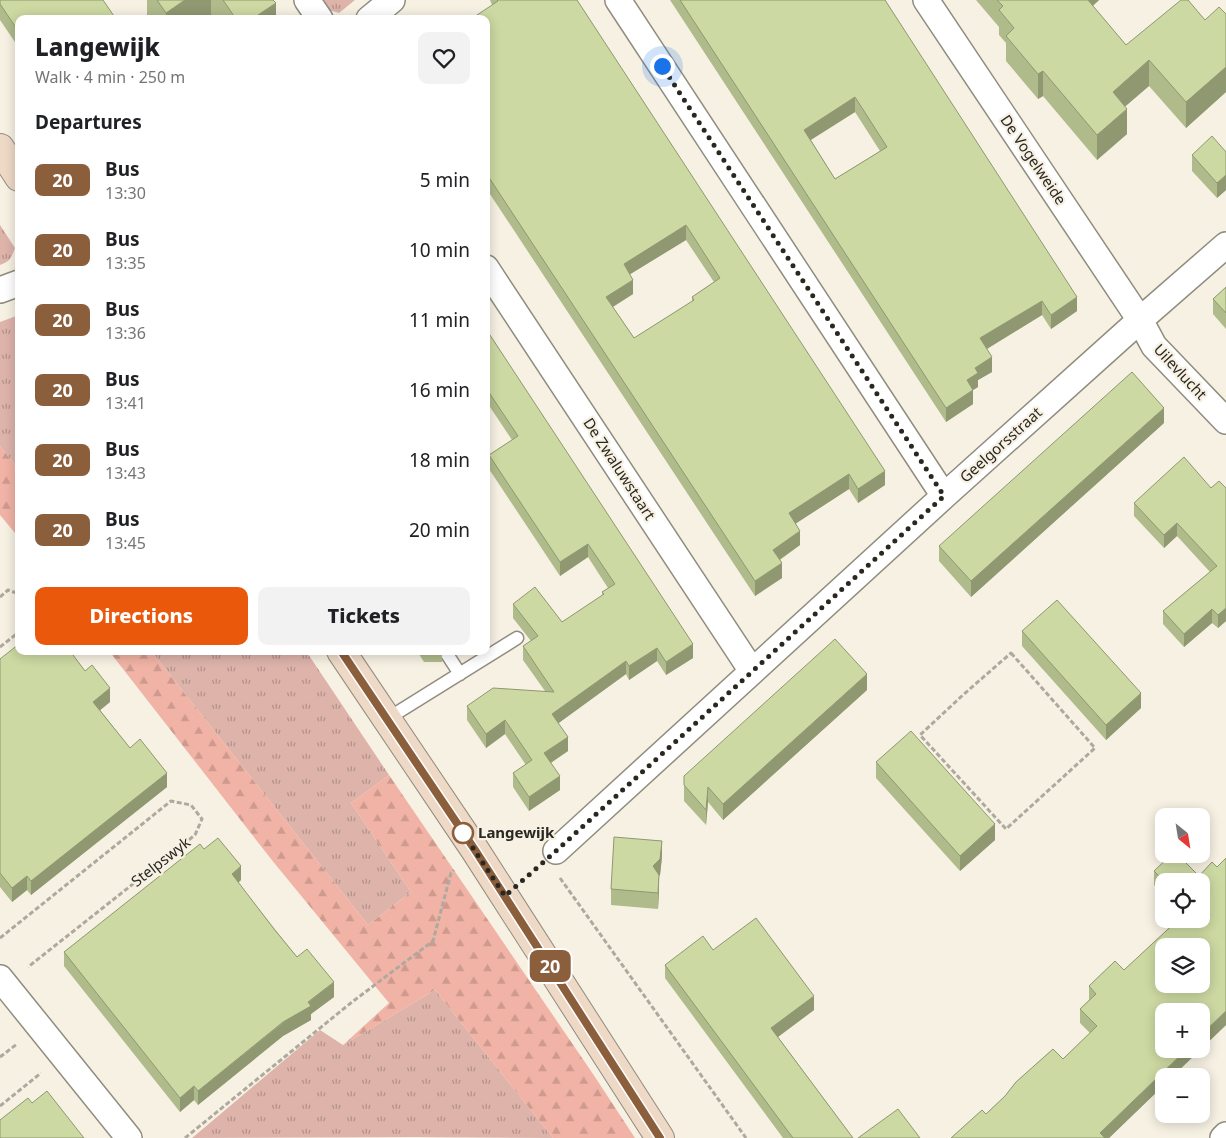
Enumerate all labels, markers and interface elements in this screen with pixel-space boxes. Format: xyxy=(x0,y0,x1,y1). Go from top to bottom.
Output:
text: Langewijk xyxy=(35,30,160,63)
button: heart xyxy=(418,32,470,84)
your location xyxy=(650,54,675,79)
text: Walk · 4 min · 250 m xyxy=(35,66,185,88)
text: Departures xyxy=(35,109,142,135)
street label: De Vogelweide xyxy=(996,111,1071,208)
text: Bus xyxy=(105,156,140,182)
text: 5 min xyxy=(420,167,470,193)
text: 20 xyxy=(52,168,73,192)
text: 13:30 xyxy=(105,182,146,204)
text: Bus xyxy=(105,226,140,252)
text: 10 min xyxy=(409,237,470,263)
text: 20 xyxy=(52,238,73,262)
text: 13:35 xyxy=(105,252,146,274)
text: Bus xyxy=(105,296,140,322)
text: 11 min xyxy=(409,307,470,333)
text: 20 xyxy=(52,308,73,332)
text: 13:36 xyxy=(105,322,146,344)
street label: Uilevlucht xyxy=(1150,339,1212,404)
text: Bus xyxy=(105,366,140,392)
text: 16 min xyxy=(409,377,470,403)
text: 20 xyxy=(52,378,73,402)
text: 13:41 xyxy=(105,392,146,414)
street label: Geelgorsstraat xyxy=(955,402,1046,487)
street label: De Zwaluwstaart xyxy=(579,413,661,524)
text: Bus xyxy=(105,436,140,462)
text: 18 min xyxy=(409,447,470,473)
text: 20 xyxy=(52,448,73,472)
text: 13:43 xyxy=(105,462,146,484)
text: Bus xyxy=(105,506,140,532)
text: 20 min xyxy=(409,517,470,543)
text: 20 xyxy=(52,518,73,542)
text: 13:45 xyxy=(105,532,146,554)
button: Directions xyxy=(35,587,248,645)
button: Tickets xyxy=(258,587,470,645)
north arrow xyxy=(1155,808,1210,862)
map controls xyxy=(1155,808,1210,1123)
marker: Langewijk xyxy=(452,822,474,844)
place label: Langewijk xyxy=(478,822,555,842)
street label: Stelpswyk xyxy=(127,832,194,891)
button: locate xyxy=(1155,873,1210,928)
button: layers xyxy=(1155,938,1210,993)
line badge: 20 xyxy=(528,950,572,982)
text: 20 xyxy=(540,954,560,978)
button: + xyxy=(1155,1003,1210,1058)
button: − xyxy=(1155,1068,1210,1123)

